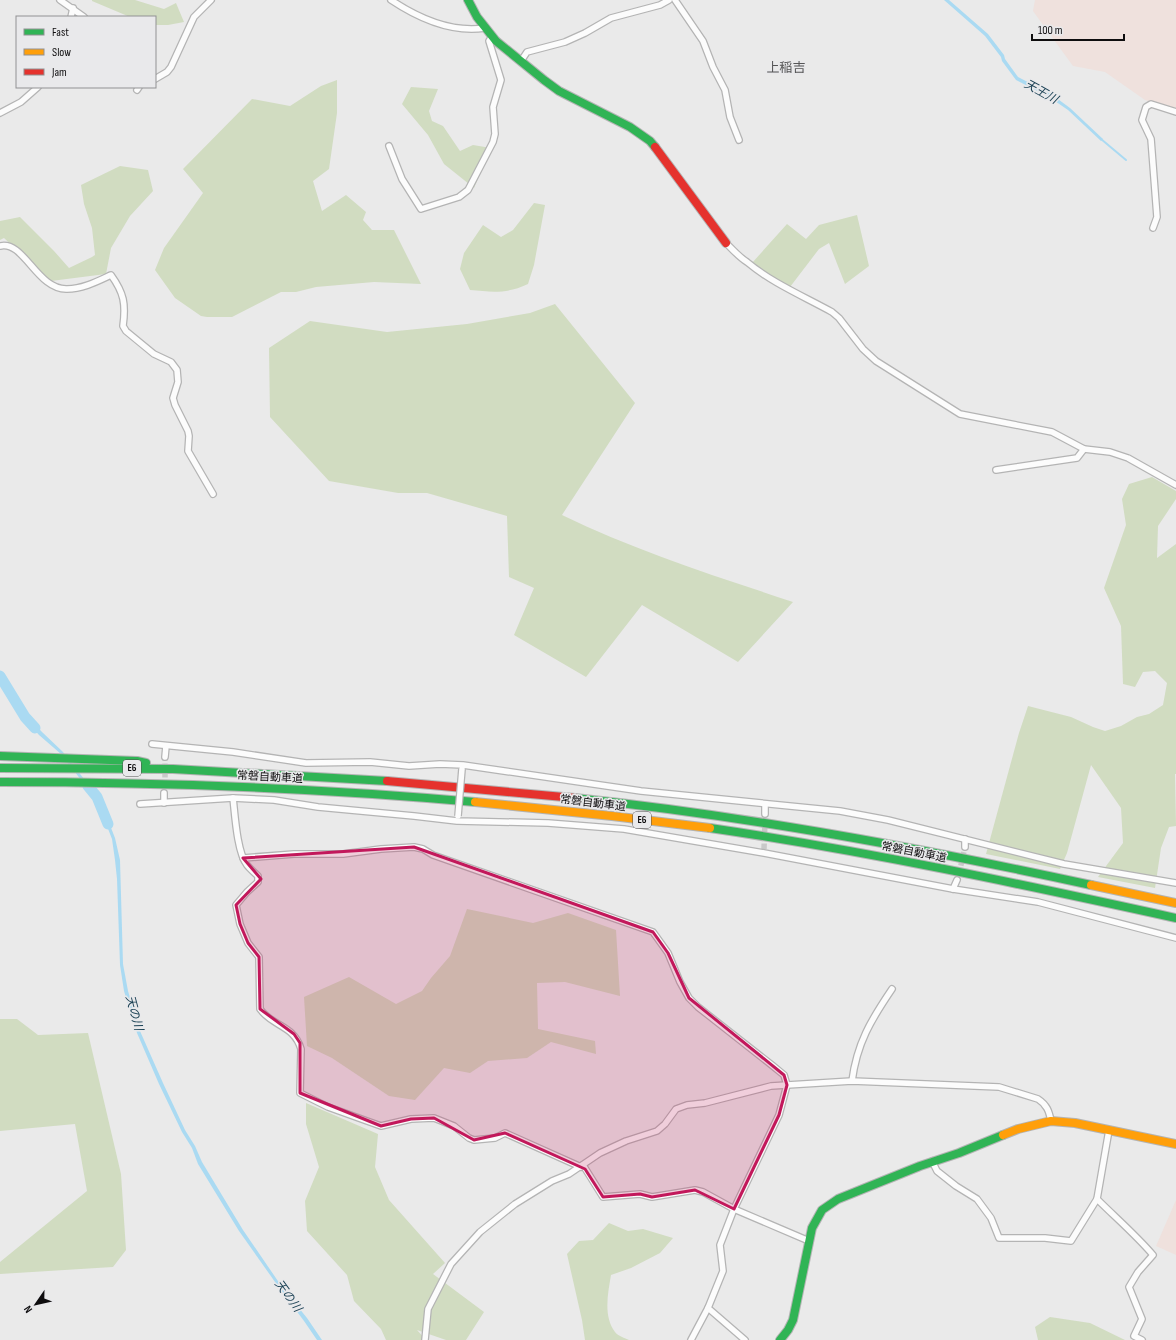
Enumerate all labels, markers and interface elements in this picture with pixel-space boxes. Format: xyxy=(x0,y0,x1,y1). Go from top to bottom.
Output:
legend xyxy=(16,16,156,88)
scale bar xyxy=(1032,16,1124,42)
text: 100 m xyxy=(1038,23,1063,38)
text: Fast xyxy=(52,25,69,40)
text: Slow xyxy=(52,45,71,60)
district label: 上稲吉 xyxy=(766,60,806,76)
text: Jam xyxy=(51,65,67,80)
water label: 天王川 xyxy=(1022,77,1062,108)
road number: E6 xyxy=(123,760,141,776)
street label: 常磐自動車道 xyxy=(237,769,303,785)
street label: 常磐自動車道 xyxy=(559,793,627,813)
road number: E6 xyxy=(633,812,651,828)
street label: 常磐自動車道 xyxy=(880,839,948,865)
water label: 天の川 xyxy=(122,994,146,1034)
water label: 天の川 xyxy=(271,1277,306,1317)
north arrow xyxy=(16,1284,56,1324)
text: N xyxy=(21,1303,35,1315)

